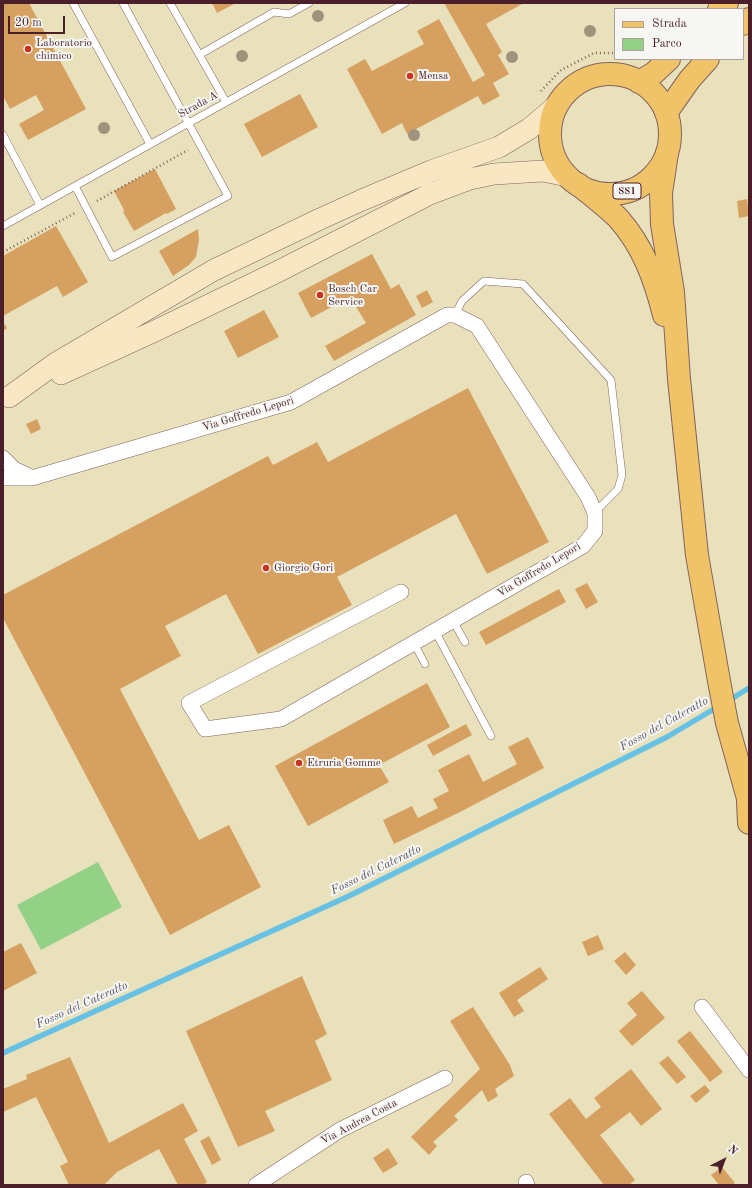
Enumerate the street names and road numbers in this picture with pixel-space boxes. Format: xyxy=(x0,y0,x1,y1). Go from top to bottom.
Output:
street label: Strada A xyxy=(176,89,220,121)
road number: SS1 xyxy=(613,183,641,199)
street label: Via Goffredo Lepori xyxy=(201,394,295,434)
street label: Via Goffredo Lepori xyxy=(495,540,583,600)
street label: Via Andrea Costa xyxy=(319,1096,399,1148)

